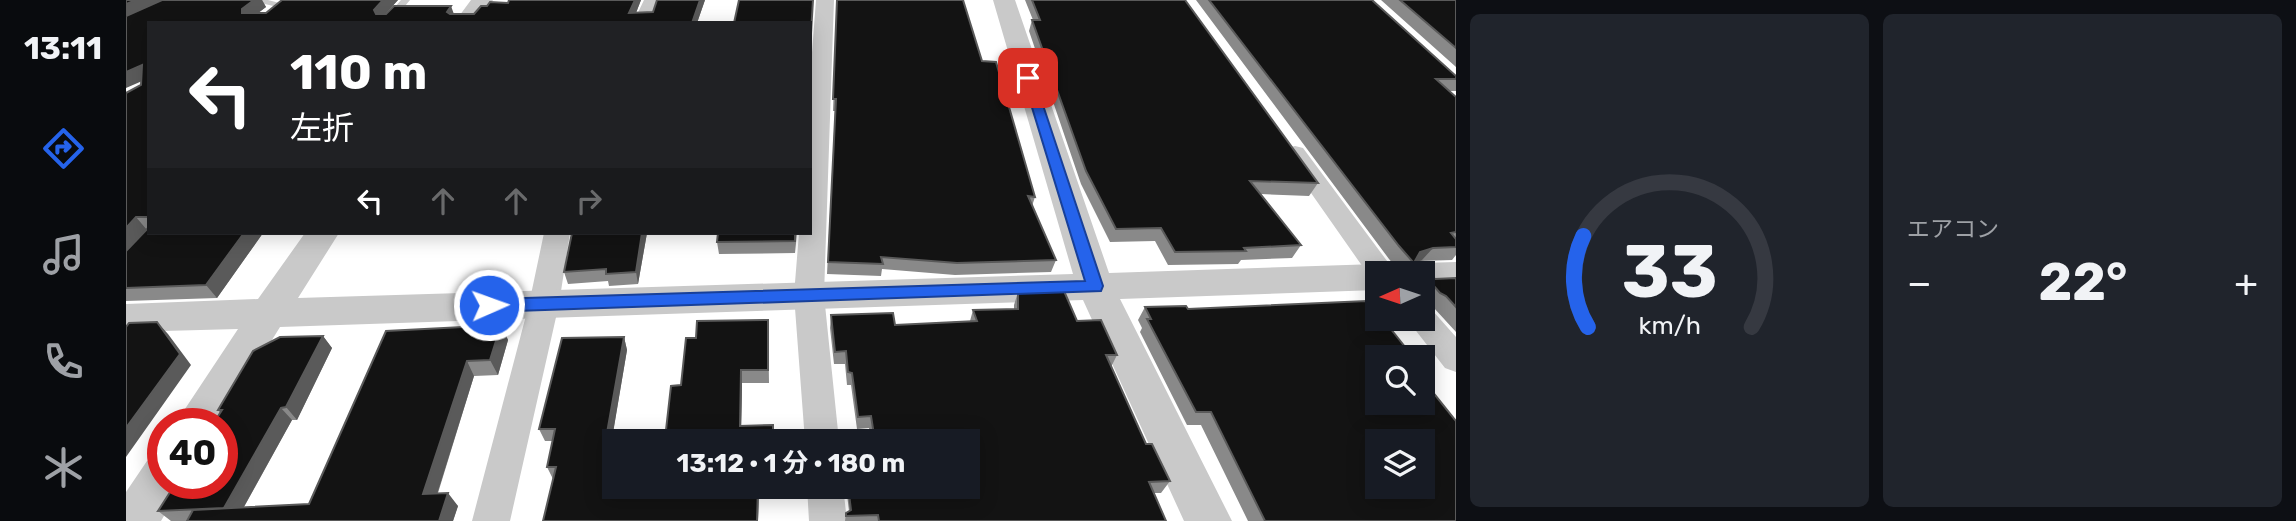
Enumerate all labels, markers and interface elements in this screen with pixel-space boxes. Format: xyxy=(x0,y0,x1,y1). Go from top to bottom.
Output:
text: 13:11 xyxy=(24,29,102,67)
text: 110 m xyxy=(290,43,427,101)
pin xyxy=(998,48,1058,108)
icon: left xyxy=(175,49,266,140)
icon: arrive xyxy=(1009,59,1047,97)
text: 左折 xyxy=(290,109,354,147)
icon: directions xyxy=(39,124,88,173)
icon: left xyxy=(351,182,389,220)
icon: ahead xyxy=(424,182,462,220)
icon: ahead xyxy=(497,182,535,220)
icon: right xyxy=(570,182,608,220)
text: エアコン xyxy=(1907,215,1999,243)
text: 33 xyxy=(1622,229,1717,315)
icon: music xyxy=(39,230,88,279)
text: 22° xyxy=(2039,251,2128,313)
text: − xyxy=(1907,260,1932,306)
text: + xyxy=(2234,260,2258,306)
north arrow xyxy=(1365,261,1435,331)
map controls xyxy=(1365,261,1435,499)
position arrow xyxy=(452,268,526,342)
text: km/h xyxy=(1638,310,1701,339)
icon: phone xyxy=(39,337,88,386)
button: search xyxy=(1365,345,1435,415)
speed limit sign: 40 xyxy=(147,408,238,499)
button: layers xyxy=(1365,429,1435,499)
icon: climate xyxy=(39,443,88,492)
text: 13:12 · 1 分 · 180 m xyxy=(677,448,905,479)

